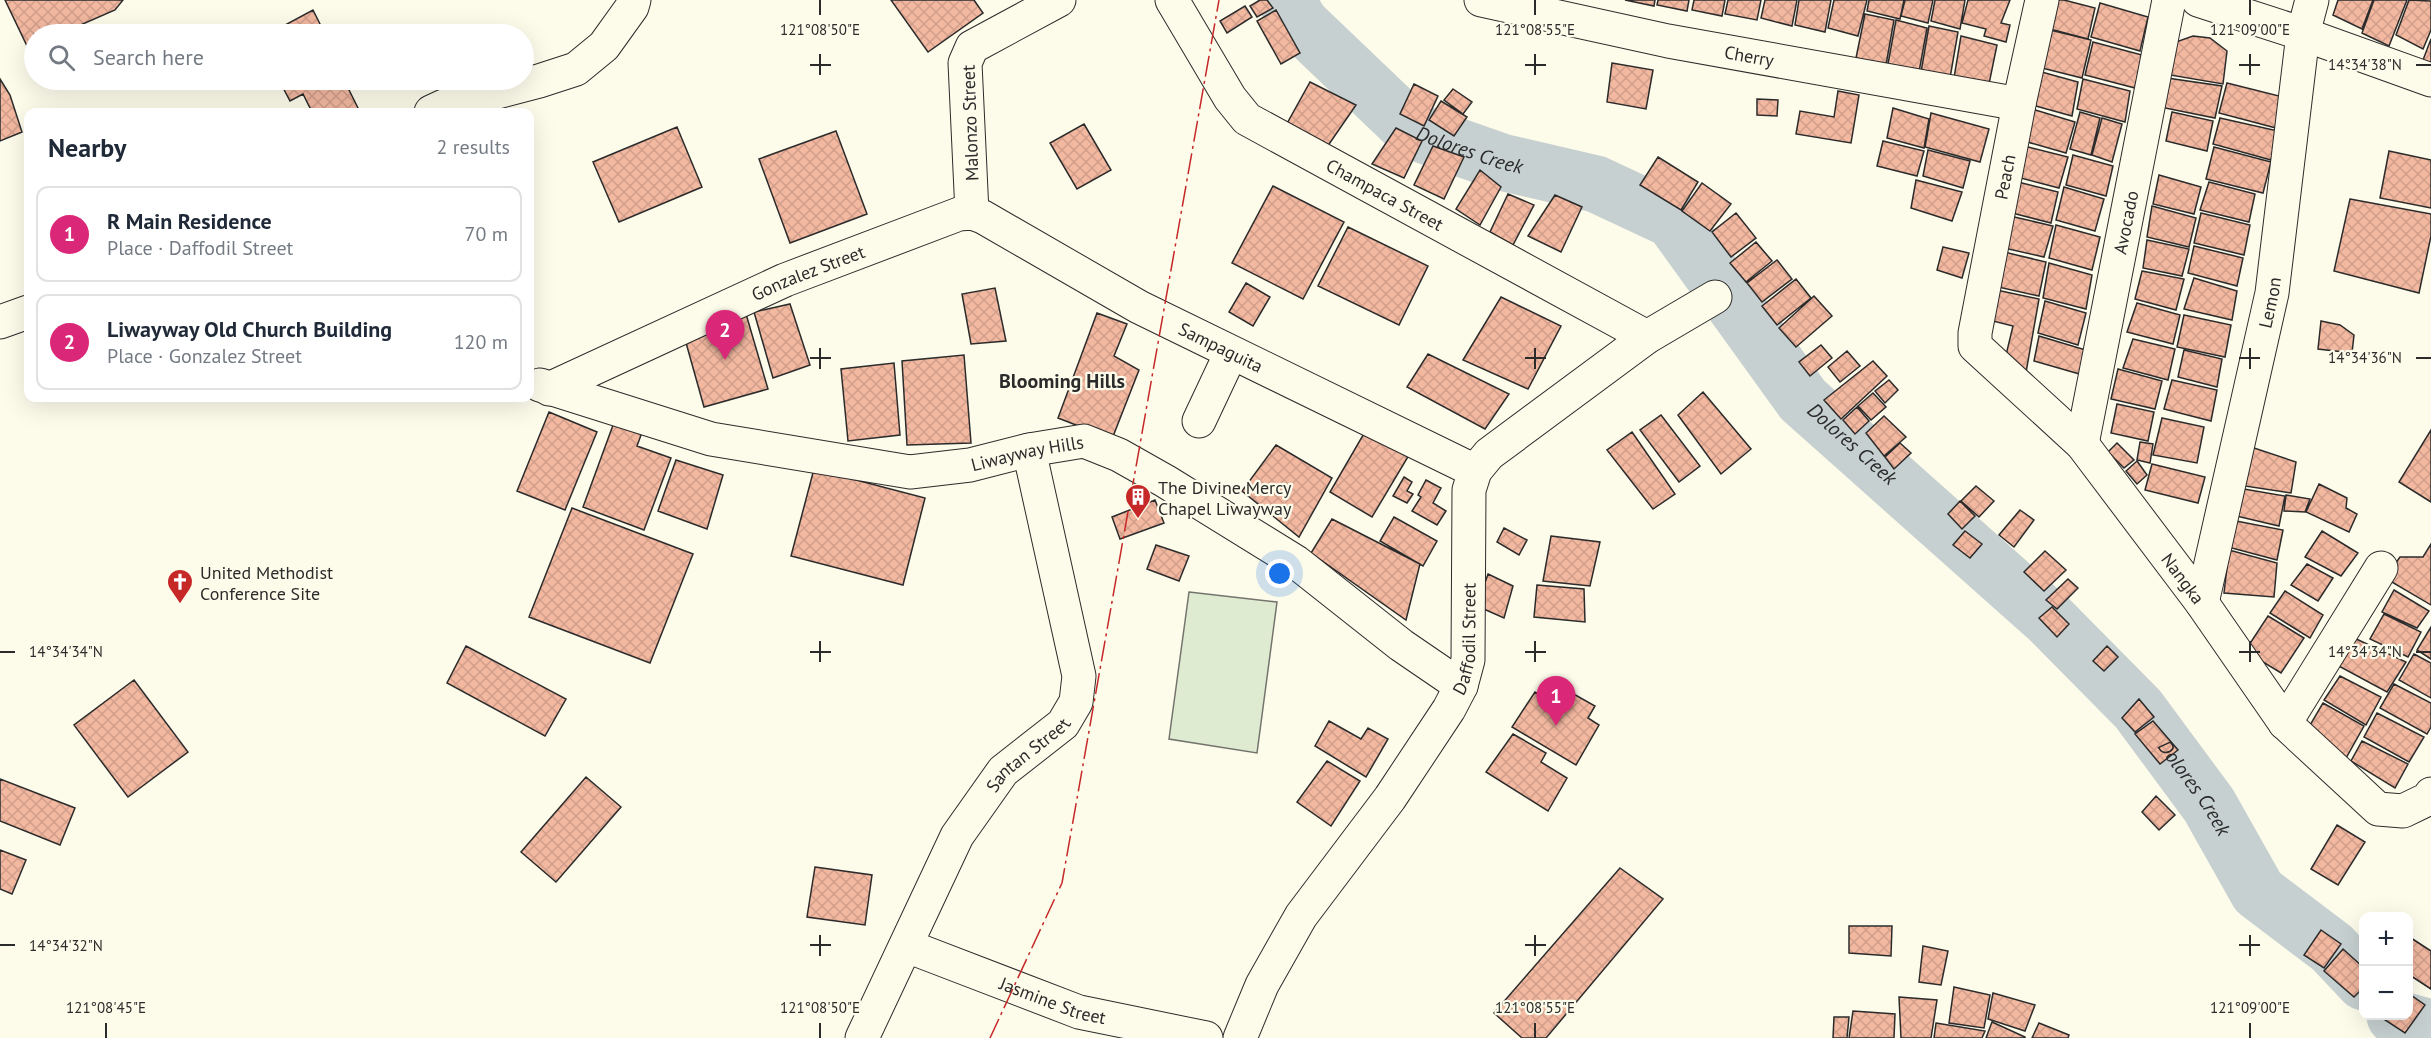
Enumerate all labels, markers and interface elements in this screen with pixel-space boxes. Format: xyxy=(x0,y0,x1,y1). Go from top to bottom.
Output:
text: 121°08'50"E xyxy=(780,20,860,39)
text: 121°08'55"E xyxy=(1495,20,1575,39)
text: 121°09'00"E xyxy=(2210,20,2290,39)
search box xyxy=(24,24,534,90)
street label: Cherry xyxy=(1723,40,1776,71)
icon: search xyxy=(45,41,78,74)
text: Search here xyxy=(93,43,204,71)
text: 14°34'38"N xyxy=(2328,55,2402,74)
street label: Malonzo Street xyxy=(956,65,984,181)
water label: Dolores Creek xyxy=(1413,120,1526,180)
text: Nearby xyxy=(48,131,126,164)
text: 2 results xyxy=(437,134,510,160)
street label: Peach xyxy=(1989,152,2021,202)
street label: Champaca Street xyxy=(1322,153,1448,235)
street label: Avocado xyxy=(2108,188,2143,256)
text: R Main Residence xyxy=(107,207,272,235)
text: 1 xyxy=(64,221,75,247)
text: 70 m xyxy=(465,221,508,247)
text: Place · Daffodil Street xyxy=(107,235,293,261)
street label: Gonzalez Street xyxy=(747,239,868,306)
street label: Lemon xyxy=(2253,276,2285,330)
pin: 2 xyxy=(706,310,744,360)
text: Liwayway Old Church Building xyxy=(107,315,392,343)
street label: Sampaguita xyxy=(1175,317,1267,377)
text: 2 xyxy=(64,329,75,355)
text: 120 m xyxy=(454,329,508,355)
text: Place · Gonzalez Street xyxy=(107,343,302,369)
text: 14°34'36"N xyxy=(2328,348,2402,367)
district label: Blooming Hills xyxy=(999,368,1125,394)
water label: Dolores Creek xyxy=(1802,397,1903,491)
street label: Liwayway Hills xyxy=(968,430,1085,476)
place label: The Divine Mercy Chapel Liwayway xyxy=(1158,476,1292,520)
building icon: The Divine Mercy Chapel Liwayway xyxy=(1123,482,1153,520)
street label: Nangka xyxy=(2157,548,2210,608)
your location xyxy=(1265,559,1294,588)
place label: United Methodist Conference Site xyxy=(200,561,333,605)
church icon: United Methodist Conference Site xyxy=(165,567,195,605)
street label: Daffodil Street xyxy=(1447,583,1480,699)
text: 14°34'34"N xyxy=(29,642,103,661)
text: 14°34'34"N xyxy=(2328,642,2402,661)
pin: 1 xyxy=(1536,676,1576,726)
street label: Santan Street xyxy=(980,714,1075,796)
water label: Dolores Creek xyxy=(2152,735,2237,841)
map controls xyxy=(2359,912,2413,1020)
button: + xyxy=(2359,912,2413,966)
text: 14°34'32"N xyxy=(29,936,103,955)
button: − xyxy=(2359,966,2413,1020)
street label: Jasmine Street xyxy=(996,971,1108,1029)
text: 121°08'45"E xyxy=(66,998,146,1017)
text: 121°08'50"E xyxy=(780,998,860,1017)
text: 121°08'55"E xyxy=(1495,998,1575,1017)
text: 121°09'00"E xyxy=(2210,998,2290,1017)

